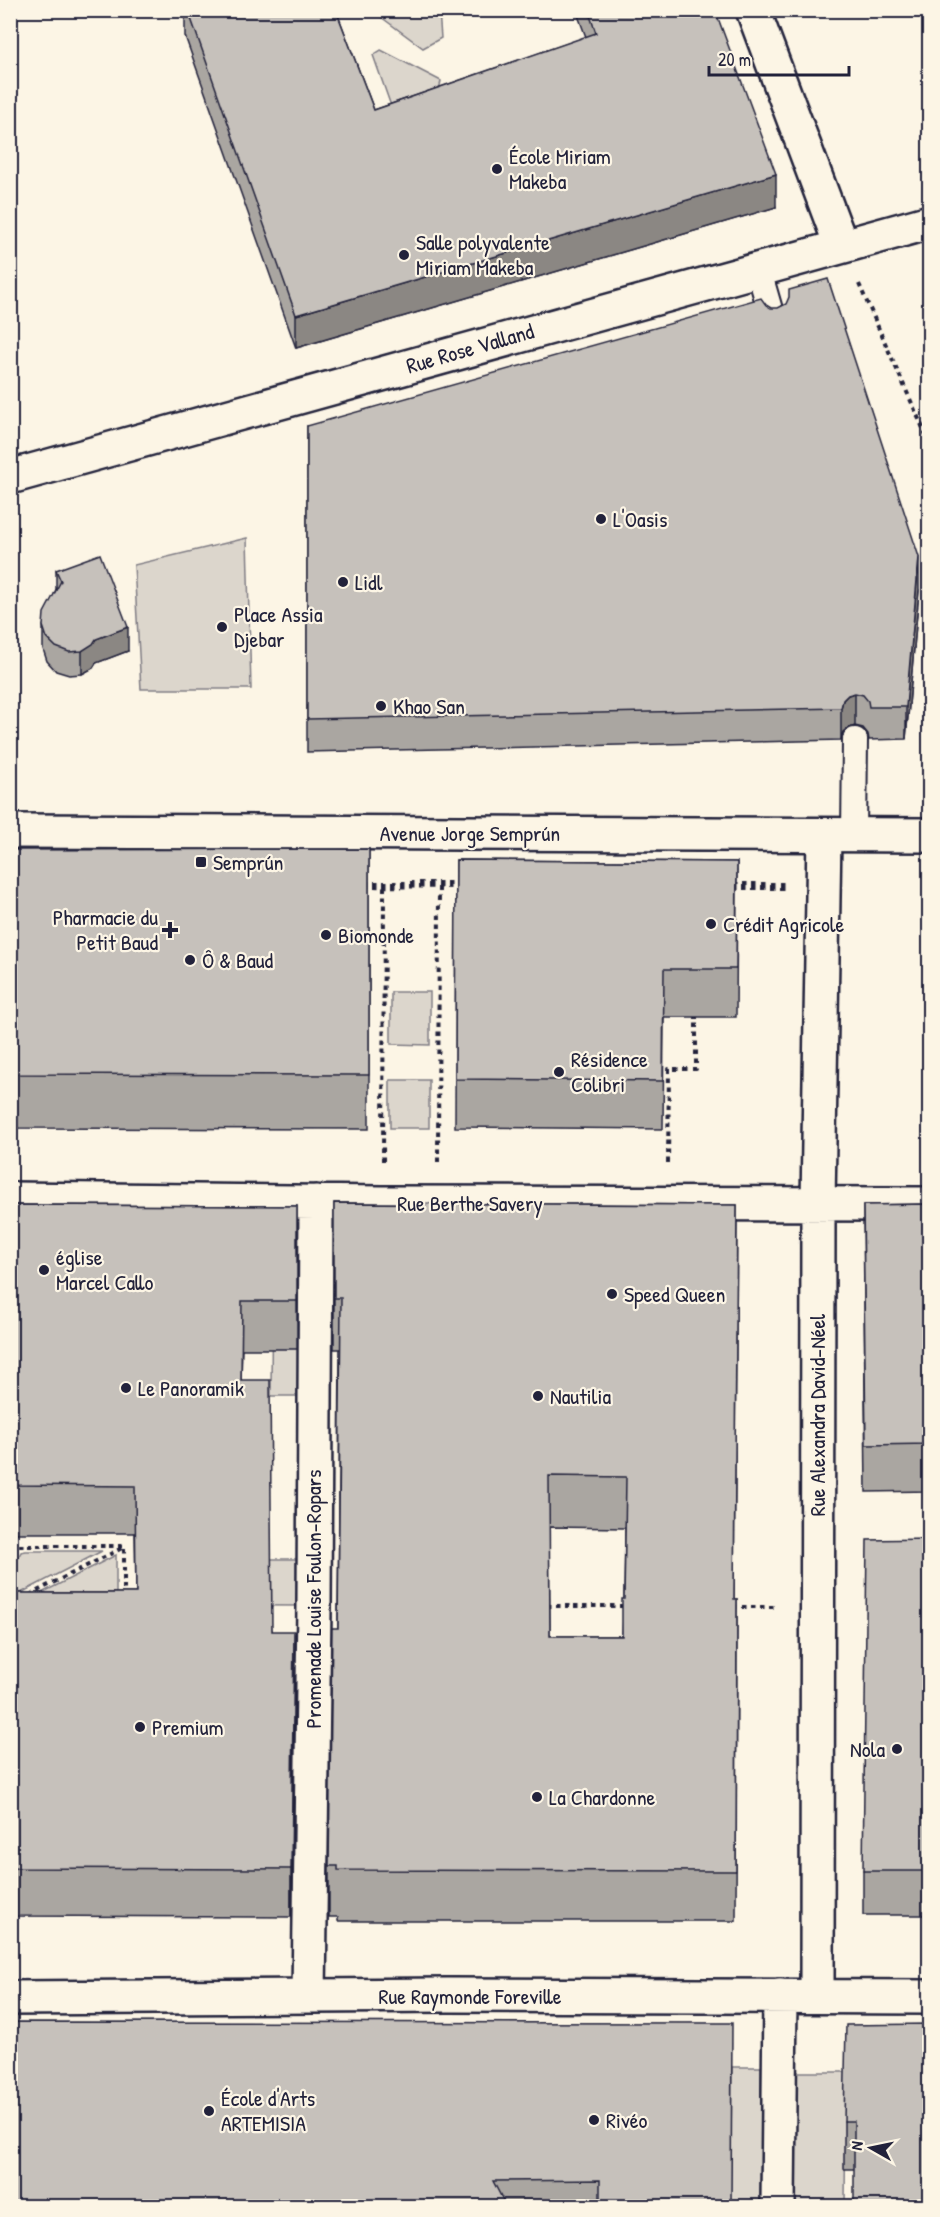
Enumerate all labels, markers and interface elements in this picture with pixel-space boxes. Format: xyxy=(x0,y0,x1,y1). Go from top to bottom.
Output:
scale bar xyxy=(709,39,848,77)
text: 20 m xyxy=(718,47,751,72)
place label: École Miriam Makeba xyxy=(509,141,611,196)
marker: École Miriam Makeba xyxy=(490,162,504,176)
place label: Salle polyvalente Miriam Makeba xyxy=(416,227,550,282)
marker: Salle polyvalente Miriam Makeba xyxy=(397,248,411,262)
street label: Rue Rose Valland xyxy=(403,315,538,381)
place label: L'Oasis xyxy=(613,504,668,534)
marker: L'Oasis xyxy=(594,512,608,526)
place label: Lidl xyxy=(355,567,383,597)
marker: Lidl xyxy=(336,575,350,589)
place label: Place Assia Djebar xyxy=(234,599,323,654)
marker: Place Assia Djebar xyxy=(215,620,229,634)
place label: Khao San xyxy=(393,691,465,721)
marker: Khao San xyxy=(374,699,388,713)
street label: Avenue Jorge Semprún xyxy=(380,818,560,848)
place label: Semprún xyxy=(213,847,283,877)
marker: Semprún xyxy=(194,855,208,869)
place label: Pharmacie du Petit Baud xyxy=(53,902,158,957)
place label: Crédit Agricole xyxy=(723,909,845,939)
marker: Crédit Agricole xyxy=(704,917,718,931)
place label: Biomonde xyxy=(338,920,414,950)
marker: Pharmacie du Petit Baud xyxy=(163,923,177,937)
marker: Biomonde xyxy=(319,928,333,942)
place label: Ô & Baud xyxy=(202,945,274,975)
marker: Ô & Baud xyxy=(183,953,197,967)
place label: Résidence Colibri xyxy=(571,1044,648,1099)
marker: Résidence Colibri xyxy=(552,1065,566,1079)
street label: Rue Berthe Savery xyxy=(397,1188,543,1218)
place label: église Marcel Callo xyxy=(56,1242,154,1297)
marker: église Marcel Callo xyxy=(37,1263,51,1277)
place label: Speed Queen xyxy=(624,1279,725,1309)
marker: Speed Queen xyxy=(605,1287,619,1301)
street label: Rue Alexandra David-Néel xyxy=(802,1314,832,1516)
place label: Le Panoramik xyxy=(138,1373,244,1403)
marker: Le Panoramik xyxy=(119,1381,133,1395)
place label: Nautilia xyxy=(550,1381,611,1411)
marker: Nautilia xyxy=(531,1389,545,1403)
street label: Promenade Louise Foulon-Ropars xyxy=(298,1470,328,1728)
place label: Premium xyxy=(152,1712,223,1742)
marker: Premium xyxy=(133,1720,147,1734)
place label: Nola xyxy=(850,1734,885,1764)
marker: Nola xyxy=(890,1742,904,1756)
place label: La Chardonne xyxy=(549,1782,656,1812)
marker: La Chardonne xyxy=(530,1790,544,1804)
street label: Rue Raymonde Foreville xyxy=(379,1981,562,2011)
place label: École d'Arts ARTEMISIA xyxy=(221,2083,315,2138)
marker: École d'Arts ARTEMISIA xyxy=(202,2104,216,2118)
place label: Rivéo xyxy=(606,2105,647,2135)
marker: Rivéo xyxy=(587,2113,601,2127)
north arrow xyxy=(841,2118,901,2178)
text: N xyxy=(845,2139,868,2152)

